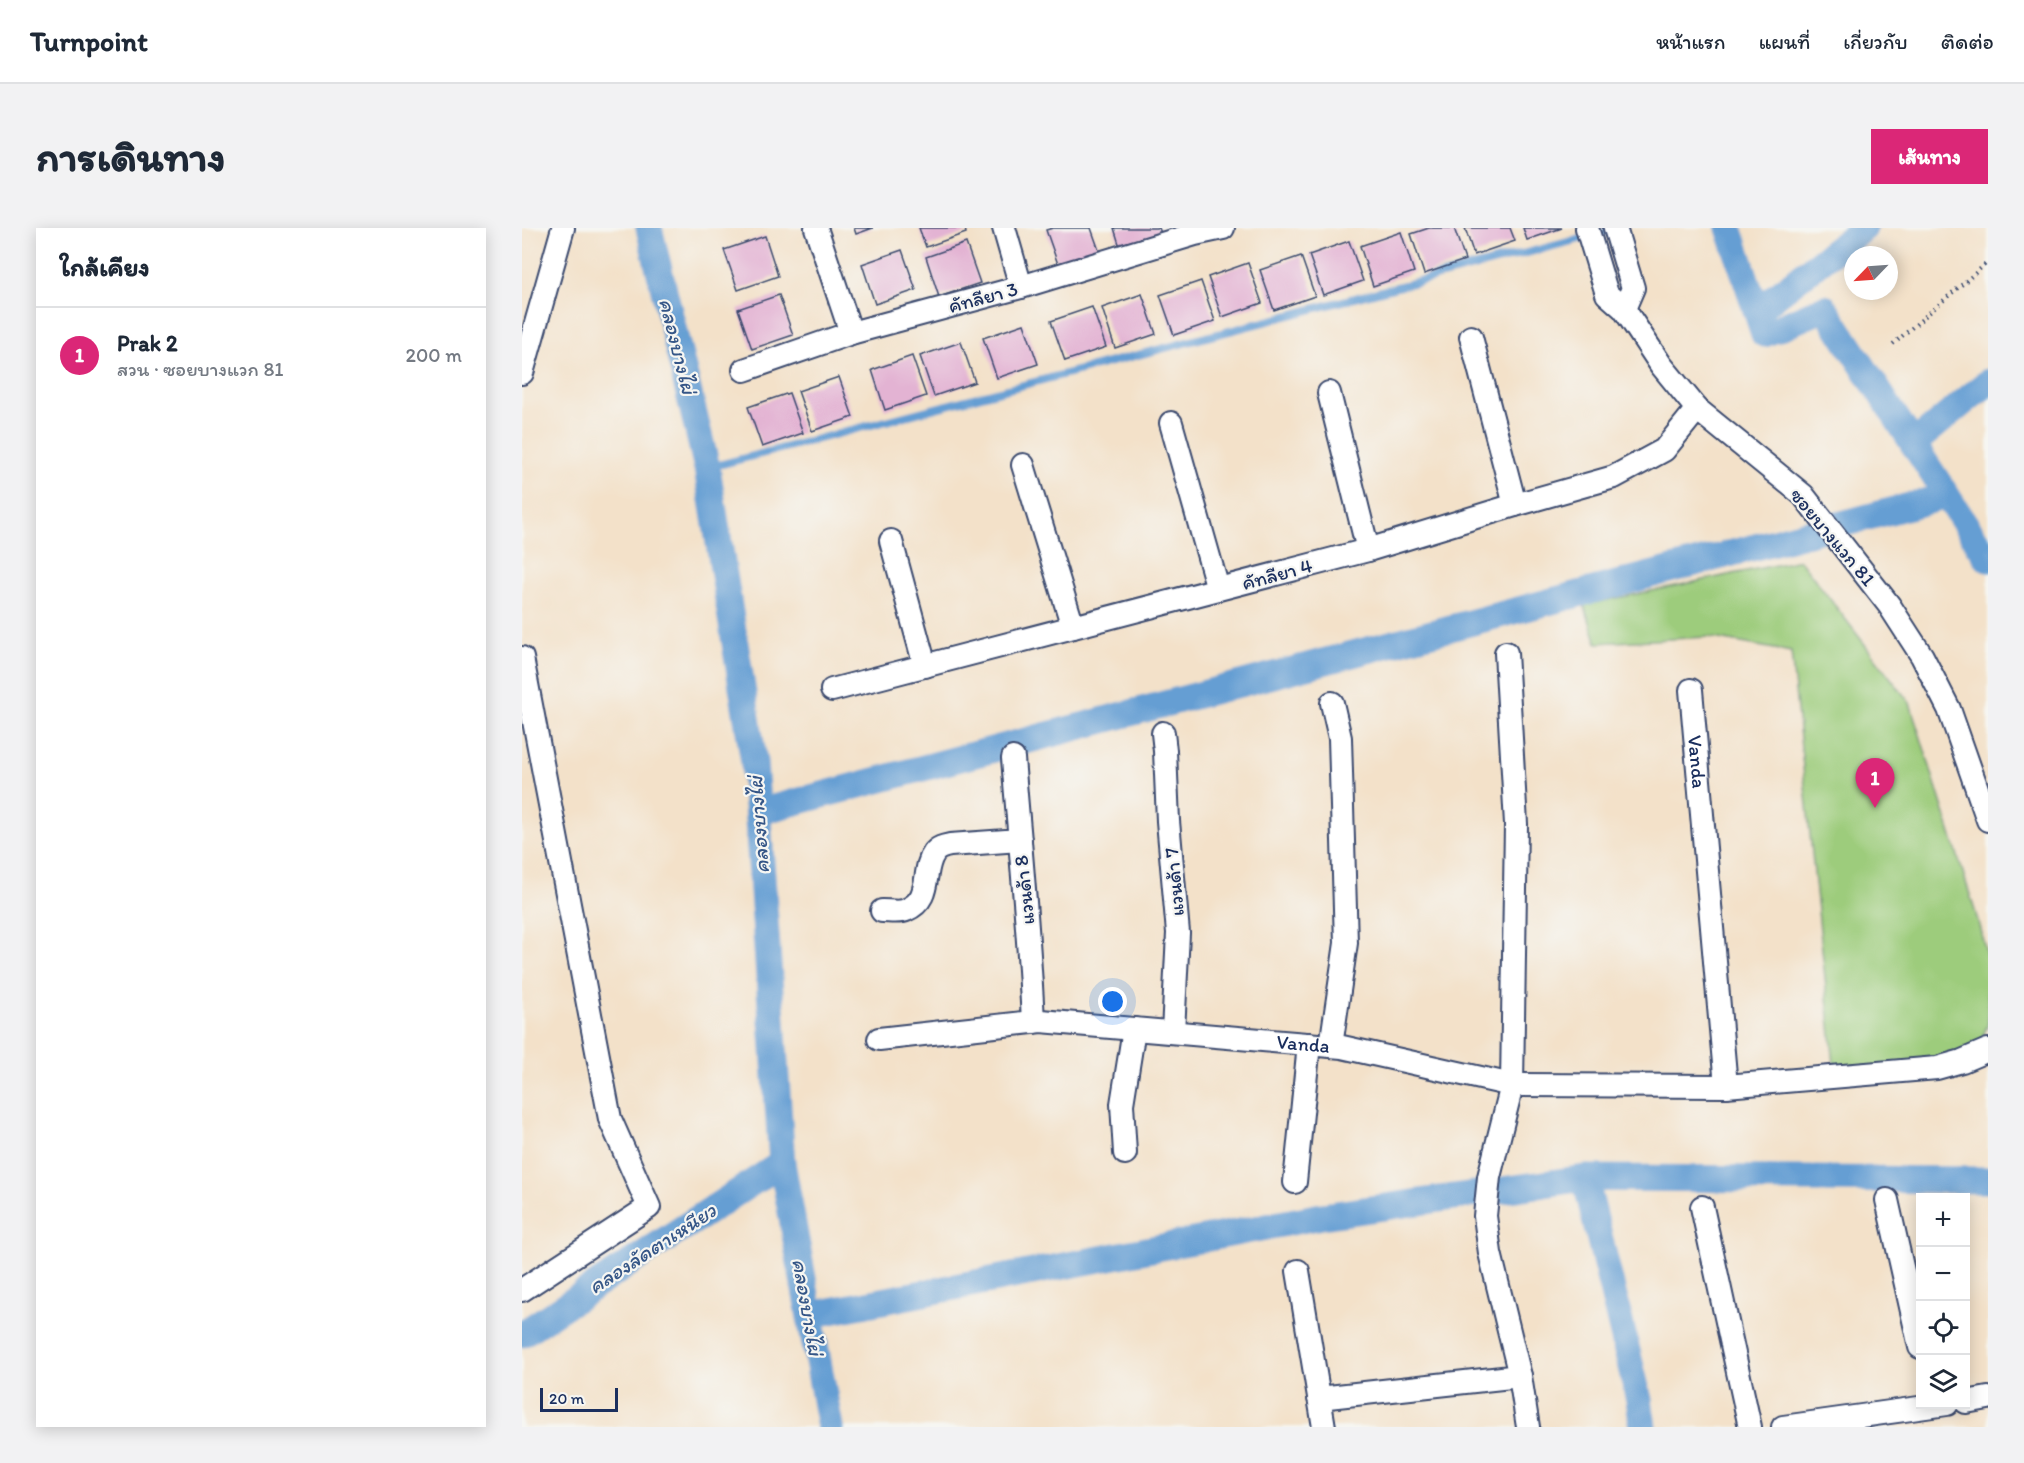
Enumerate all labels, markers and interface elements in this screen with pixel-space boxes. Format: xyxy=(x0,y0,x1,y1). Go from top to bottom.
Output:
text: Turnpoint xyxy=(30,24,148,58)
text: หน้าแรก xyxy=(1656,29,1726,54)
text: แผนที่ xyxy=(1759,29,1810,54)
text: เกี่ยวกับ xyxy=(1843,29,1908,54)
text: ติดต่อ xyxy=(1941,29,1994,54)
button: เส้นทาง xyxy=(1871,129,1988,184)
text: การเดินทาง xyxy=(36,131,226,182)
north arrow xyxy=(1844,246,1898,300)
text: ใกล้เคียง xyxy=(60,251,150,283)
street label: คัทลียา 3 xyxy=(946,276,1020,318)
water label: คลองบางไผ่ xyxy=(654,296,703,399)
text: Prak 2 xyxy=(117,330,178,357)
text: 1 xyxy=(75,343,84,367)
text: 200 m xyxy=(406,343,462,367)
text: สวน · ซอยบางแวก 81 xyxy=(117,357,284,381)
street label: ซอยบางแวก 81 xyxy=(1785,483,1881,591)
street label: คัทลียา 4 xyxy=(1239,553,1315,595)
street label: Vanda xyxy=(1683,734,1712,789)
pin: 1 xyxy=(1856,758,1894,808)
water label: คลองบางไผ่ xyxy=(742,773,774,875)
street label: แวนด้า 7 xyxy=(1159,847,1189,917)
street label: แวนด้า 8 xyxy=(1008,854,1040,926)
your location xyxy=(1098,987,1127,1016)
street label: Vanda xyxy=(1275,1029,1331,1058)
map controls xyxy=(1916,1193,1970,1409)
button: + xyxy=(1916,1193,1970,1247)
water label: คลองลัดตาเหนียว xyxy=(583,1197,721,1299)
button: − xyxy=(1916,1247,1970,1301)
water label: คลองบางไผ่ xyxy=(787,1257,829,1360)
button: locate xyxy=(1916,1301,1970,1355)
button: layers xyxy=(1916,1355,1970,1409)
scale bar xyxy=(540,1385,618,1412)
text: 20 m xyxy=(549,1389,584,1408)

